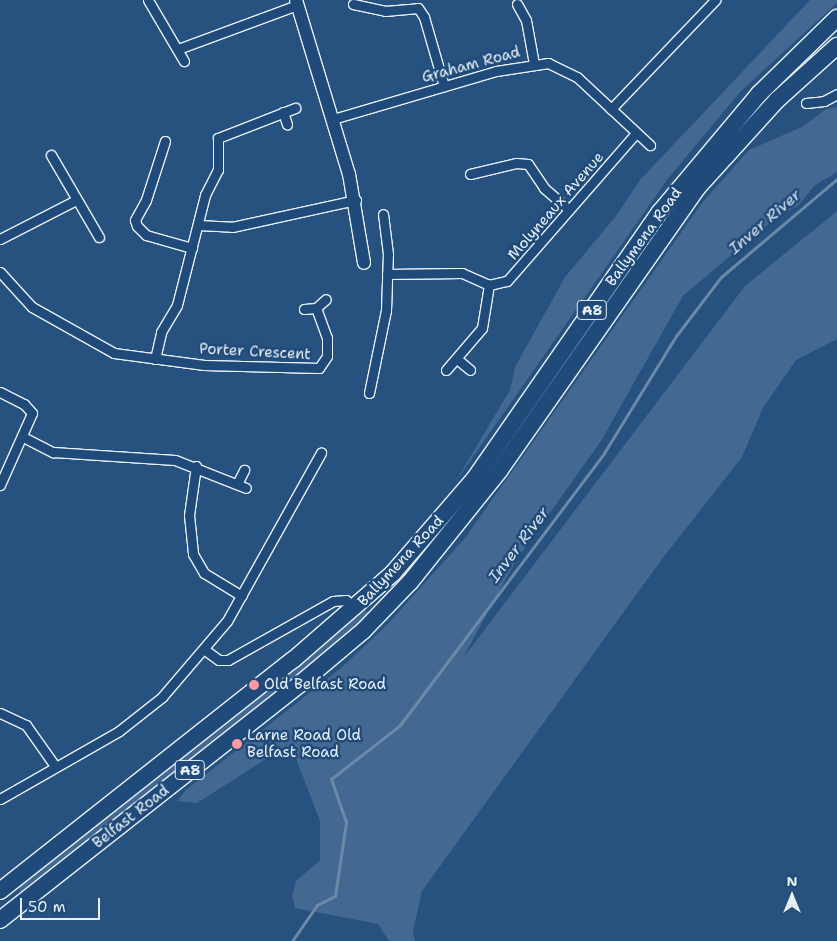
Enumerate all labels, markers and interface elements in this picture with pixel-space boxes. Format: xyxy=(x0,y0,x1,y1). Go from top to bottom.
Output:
street label: Graham Road xyxy=(420,43,522,87)
street label: Molyneaux Avenue xyxy=(504,148,608,264)
street label: Ballymena Road xyxy=(602,184,686,290)
water label: Inver River xyxy=(725,185,805,259)
road number: A8 xyxy=(576,298,608,322)
street label: Porter Crescent xyxy=(199,340,311,364)
water label: Inver River xyxy=(484,504,554,586)
street label: Ballymena Road xyxy=(354,512,448,610)
place label: Old Belfast Road xyxy=(264,676,386,694)
marker: Old Belfast Road xyxy=(248,679,260,691)
place label: Larne Road Old Belfast Road xyxy=(247,726,361,761)
marker: Larne Road Old Belfast Road xyxy=(231,738,243,750)
road number: A8 xyxy=(174,758,206,782)
street label: Belfast Road xyxy=(89,782,173,852)
north arrow xyxy=(767,871,817,921)
text: N xyxy=(786,872,798,890)
scale bar xyxy=(22,888,102,920)
text: 50 m xyxy=(28,897,66,917)

